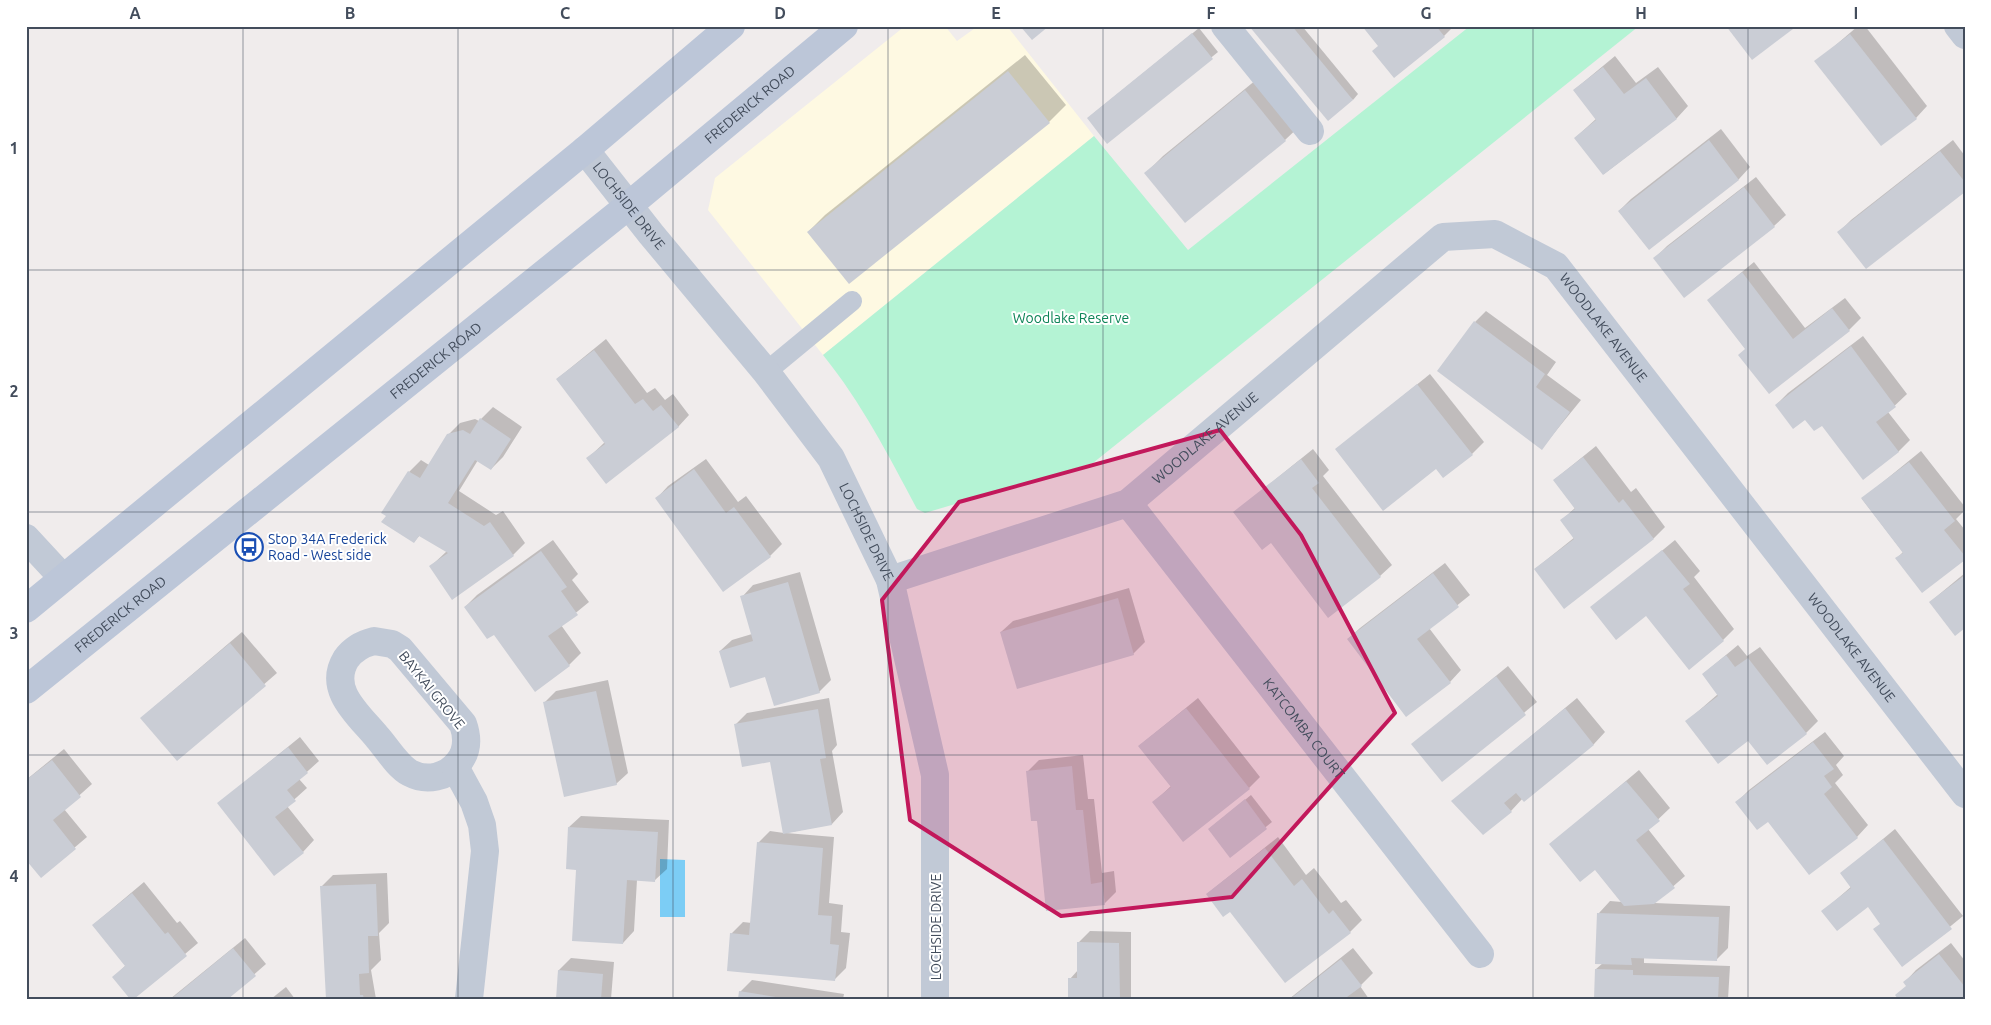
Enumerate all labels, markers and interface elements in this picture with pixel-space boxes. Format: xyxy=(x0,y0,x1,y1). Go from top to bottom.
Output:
text: A xyxy=(129,4,141,22)
text: B xyxy=(345,4,355,22)
text: C xyxy=(560,4,570,22)
text: D xyxy=(774,4,786,22)
text: E xyxy=(991,4,1001,22)
text: F xyxy=(1207,4,1216,22)
text: G xyxy=(1420,4,1432,22)
text: H xyxy=(1635,4,1647,22)
text: I xyxy=(1854,4,1858,22)
street label: FREDERICK ROAD xyxy=(701,62,798,147)
text: 1 xyxy=(9,139,19,157)
street label: LOCHSIDE DRIVE xyxy=(590,159,668,253)
street label: WOODLAKE AVENUE xyxy=(1556,270,1651,385)
park label: Woodlake Reserve xyxy=(1013,310,1129,326)
street label: FREDERICK ROAD xyxy=(387,319,485,402)
text: 2 xyxy=(9,382,19,400)
street label: WOODLAKE AVENUE xyxy=(1149,389,1261,487)
street label: LOCHSIDE DRIVE xyxy=(836,480,897,583)
place label: Stop 34A Frederick Road - West side xyxy=(268,531,387,563)
bus stop icon: Stop 34A Frederick Road - West side xyxy=(234,532,264,562)
street label: FREDERICK ROAD xyxy=(71,573,169,656)
street label: WOODLAKE AVENUE xyxy=(1804,590,1899,705)
text: 3 xyxy=(9,624,19,642)
street label: BAYKAI GROVE xyxy=(396,648,468,732)
street label: KATCOMBA COURT xyxy=(1260,675,1348,782)
text: 4 xyxy=(9,867,19,885)
street label: LOCHSIDE DRIVE xyxy=(928,874,944,980)

